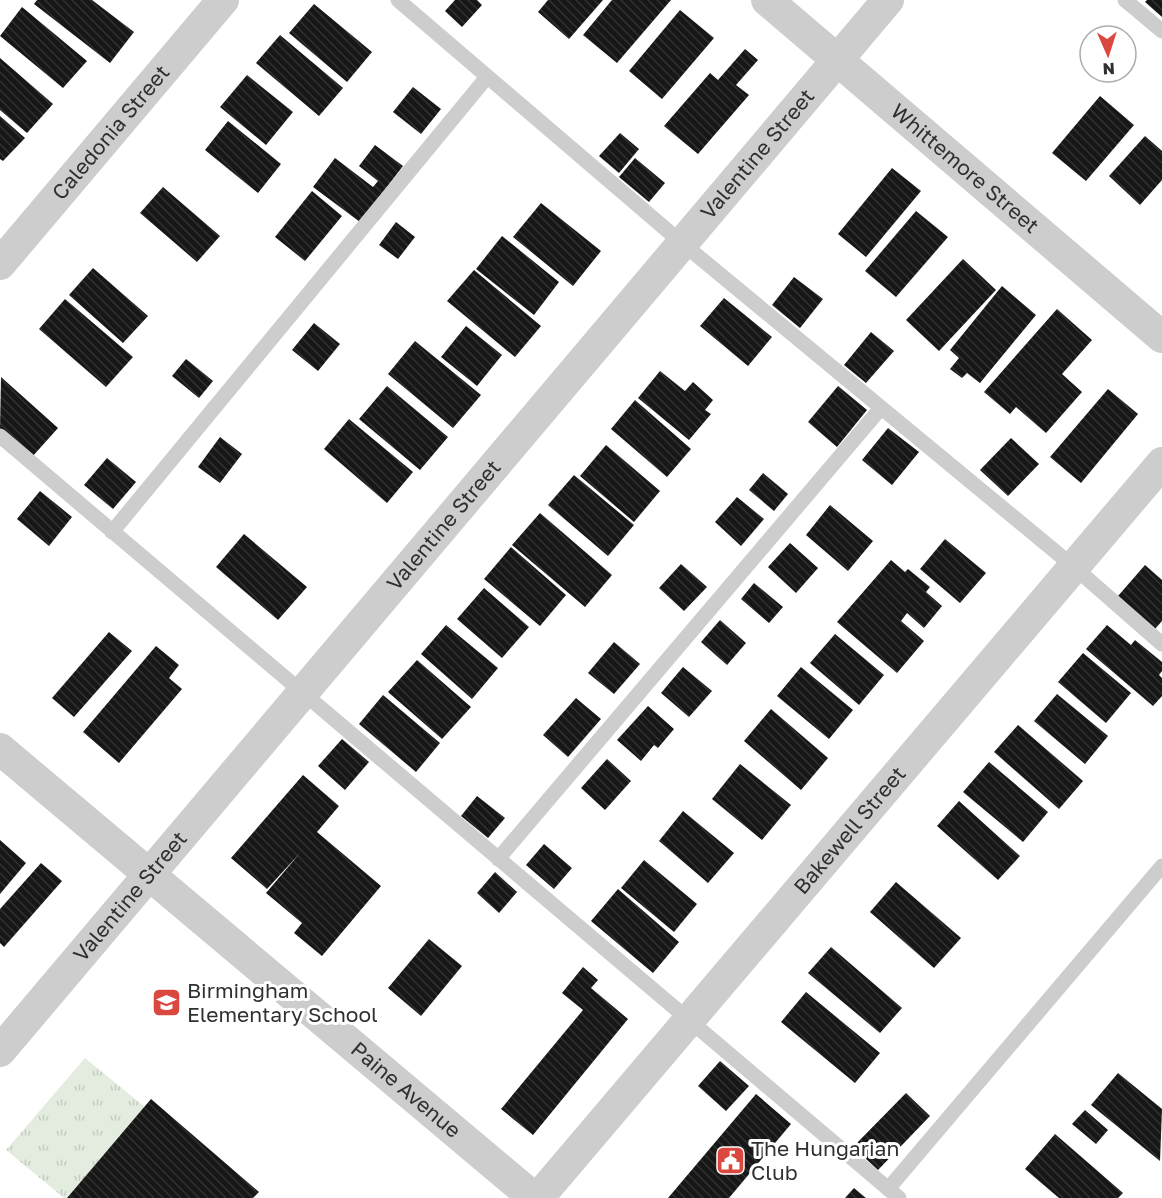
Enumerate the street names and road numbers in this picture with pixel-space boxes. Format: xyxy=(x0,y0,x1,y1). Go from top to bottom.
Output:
street label: Caledonia Street xyxy=(46,59,174,205)
street label: Valentine Street xyxy=(694,83,819,224)
street label: Whittemore Street xyxy=(886,98,1045,238)
street label: Valentine Street xyxy=(381,454,506,595)
street label: Bakewell Street xyxy=(788,761,911,899)
street label: Valentine Street xyxy=(67,826,192,967)
street label: Paine Avenue xyxy=(346,1036,467,1143)

